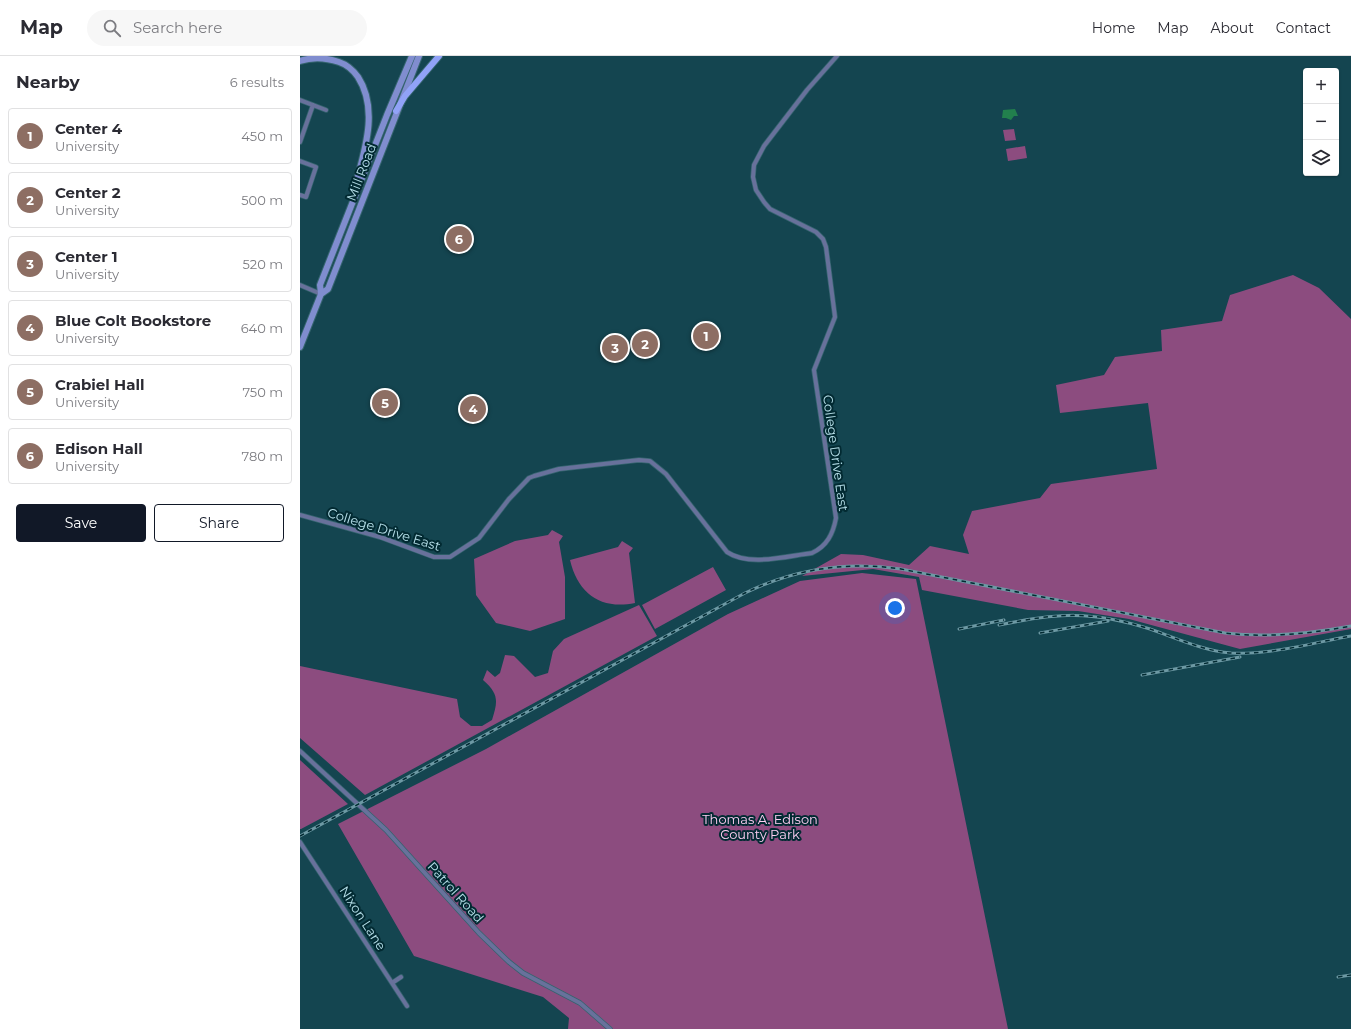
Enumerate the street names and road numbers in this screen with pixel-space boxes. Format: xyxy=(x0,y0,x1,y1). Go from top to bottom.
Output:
street label: Mill Road xyxy=(343,141,379,203)
street label: College Drive East xyxy=(820,394,852,512)
street label: College Drive East xyxy=(326,504,442,554)
street label: Patrol Road xyxy=(425,858,487,926)
street label: Nixon Lane xyxy=(336,883,390,953)

